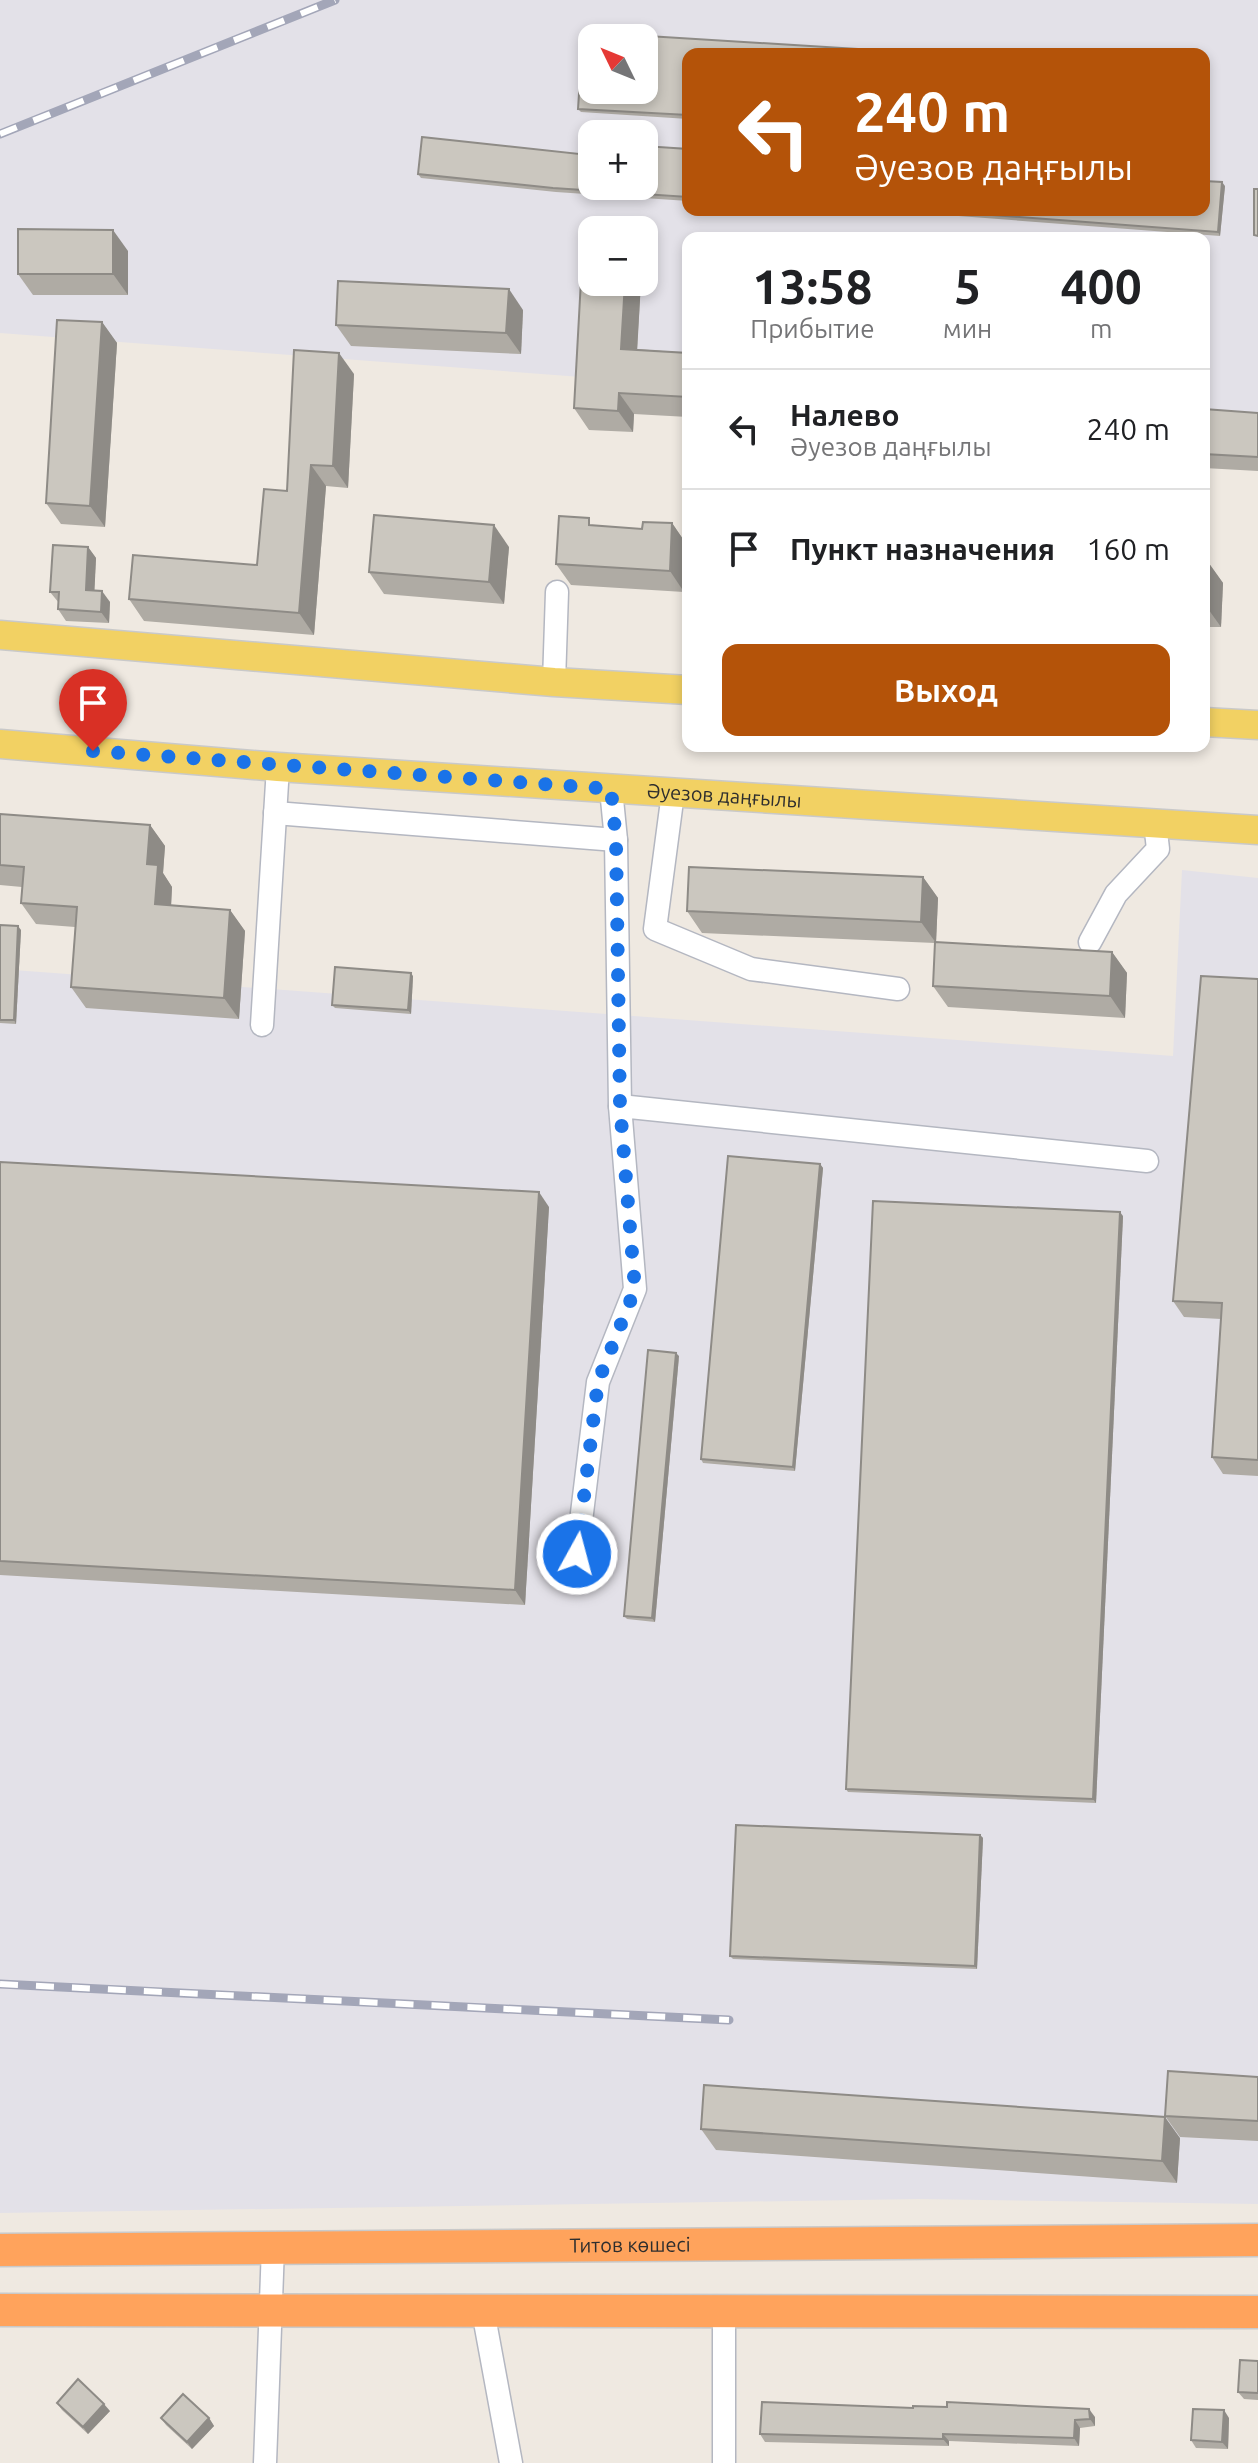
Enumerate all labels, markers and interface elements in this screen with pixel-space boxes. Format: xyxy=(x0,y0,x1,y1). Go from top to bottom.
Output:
north arrow xyxy=(578,24,658,104)
map controls xyxy=(578,24,658,296)
icon: left xyxy=(722,80,826,184)
text: 240 m xyxy=(854,80,1010,143)
button: + xyxy=(578,120,658,200)
text: Әуезов даңғылы xyxy=(854,146,1133,187)
button: − xyxy=(578,216,658,296)
text: 13:58 xyxy=(752,259,872,313)
text: 5 xyxy=(954,259,981,313)
text: 400 xyxy=(1061,259,1142,313)
text: Прибытие xyxy=(750,314,875,343)
text: мин xyxy=(943,314,992,343)
text: m xyxy=(1090,314,1112,343)
text: Налево xyxy=(790,398,900,432)
icon: left xyxy=(722,407,766,451)
text: 240 m xyxy=(1086,412,1170,446)
text: Әуезов даңғылы xyxy=(790,432,992,461)
icon: arrive xyxy=(722,527,766,571)
text: Пункт назначения xyxy=(790,532,1055,566)
text: 160 m xyxy=(1086,532,1170,566)
button: Выход xyxy=(722,644,1170,736)
pin xyxy=(59,669,127,751)
icon: arrive xyxy=(71,681,115,725)
street label: Әуезов даңғылы xyxy=(646,779,802,812)
position arrow xyxy=(535,1512,619,1596)
street label: Титов көшесі xyxy=(569,2233,691,2256)

